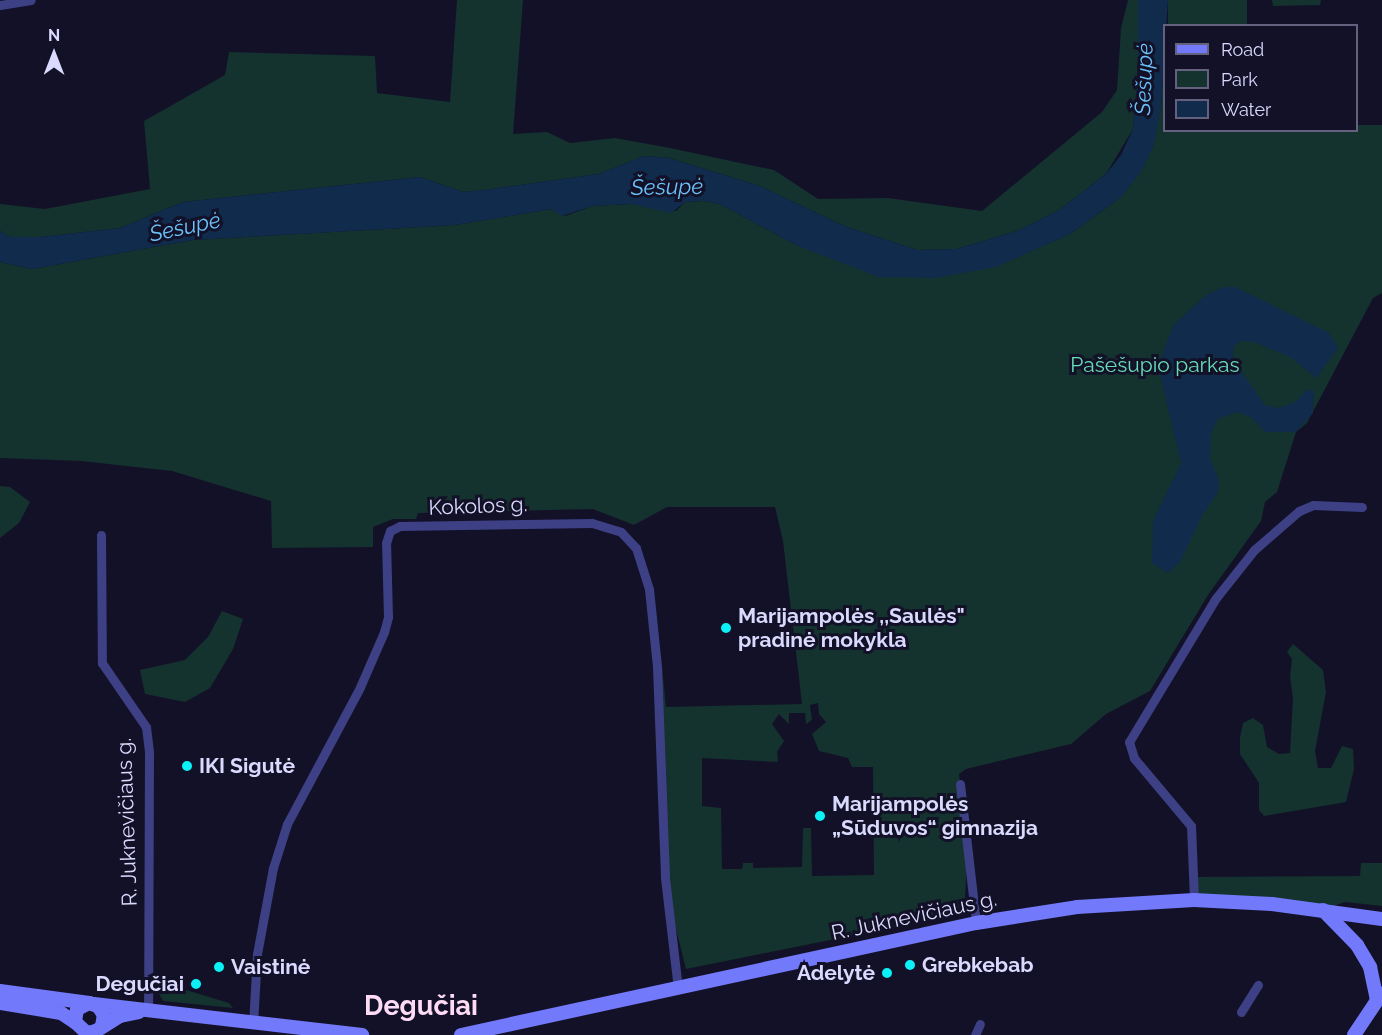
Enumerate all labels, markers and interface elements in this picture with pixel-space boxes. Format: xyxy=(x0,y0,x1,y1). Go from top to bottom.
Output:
north arrow xyxy=(24,24,84,84)
legend xyxy=(1163,24,1358,132)
text: N xyxy=(48,26,60,45)
text: Road xyxy=(1221,39,1264,60)
water label: Šešupė xyxy=(1130,42,1158,116)
text: Park xyxy=(1221,69,1258,90)
text: Water xyxy=(1221,99,1271,120)
water label: Šešupė xyxy=(631,173,703,201)
water label: Šešupė xyxy=(147,207,223,247)
park label: Pašešupio parkas xyxy=(1070,352,1240,378)
street label: Kokolos g. xyxy=(428,492,528,520)
place label: Marijampolės ,,Saulės" pradinė mokykla xyxy=(738,603,965,653)
marker: Marijampolės ,,Saulės" pradinė mokykla xyxy=(719,621,733,635)
street label: R. Juknevičiaus g. xyxy=(111,737,143,907)
place label: IKI Sigutė xyxy=(199,753,295,779)
marker: IKI Sigutė xyxy=(180,759,194,773)
place label: Marijampolės „Sūduvos“ gimnazija xyxy=(832,791,1038,841)
marker: Marijampolės „Sūduvos“ gimnazija xyxy=(813,809,827,823)
street label: R. Juknevičiaus g. xyxy=(829,886,999,946)
place label: Grebkebab xyxy=(922,952,1034,978)
place label: Vaistinė xyxy=(231,954,310,980)
marker: Grebkebab xyxy=(903,958,917,972)
marker: Vaistinė xyxy=(212,960,226,974)
place label: Adelytė xyxy=(797,960,875,986)
marker: Adelytė xyxy=(880,966,894,980)
place label: Degučiai xyxy=(95,971,184,997)
marker: Degučiai xyxy=(189,977,203,991)
district label: Degučiai xyxy=(364,990,478,1022)

